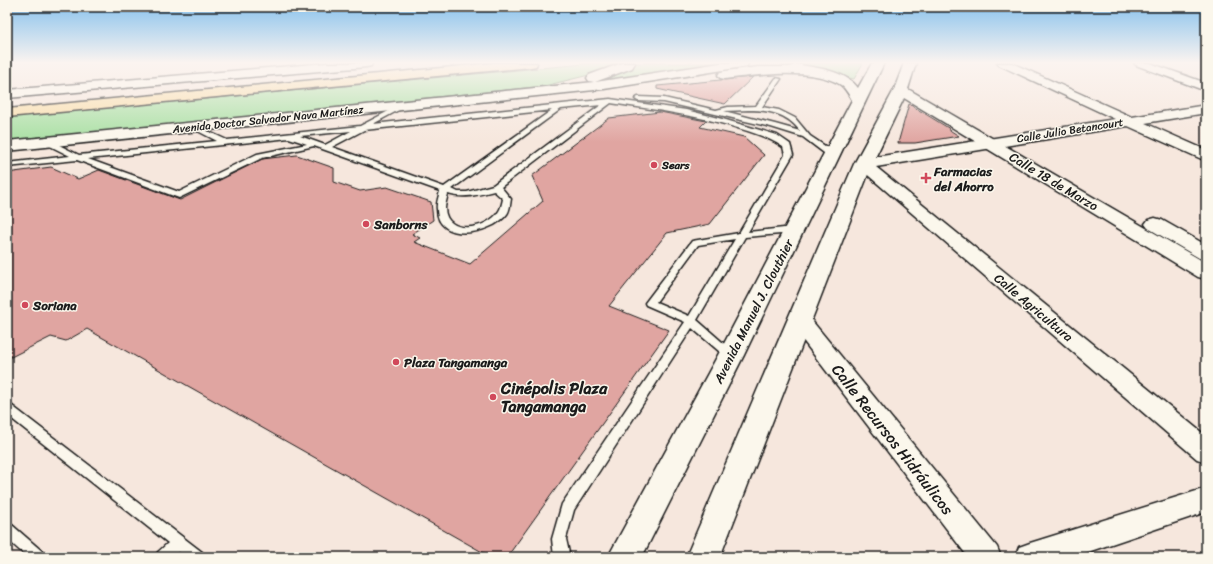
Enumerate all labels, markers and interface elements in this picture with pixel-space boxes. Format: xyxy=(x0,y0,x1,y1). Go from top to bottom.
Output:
street label: Avenida Doctor Salvador Nava Martínez xyxy=(171,100,365,139)
street label: Calle Julio Betancourt xyxy=(1015,113,1125,148)
street label: Calle 18 de Marzo xyxy=(1005,146,1103,217)
place label: Sears xyxy=(661,156,691,175)
marker: Sears xyxy=(649,160,659,170)
place label: Farmacias del Ahorro xyxy=(933,160,994,198)
marker: Farmacias del Ahorro xyxy=(921,173,931,183)
place label: Sanborns xyxy=(373,213,429,236)
marker: Sanborns xyxy=(361,219,371,229)
street label: Avenida Manuel J. Clouthier xyxy=(706,234,800,389)
street label: Calle Agricultura xyxy=(989,267,1079,348)
place label: Soriana xyxy=(32,294,77,317)
marker: Soriana xyxy=(20,300,30,310)
place label: Plaza Tangamanga xyxy=(404,351,508,374)
marker: Plaza Tangamanga xyxy=(391,357,401,367)
street label: Calle Recursos Hidráulicos xyxy=(824,357,962,522)
place label: Cinépolis Plaza Tangamanga xyxy=(500,374,608,421)
marker: Cinépolis Plaza Tangamanga xyxy=(488,392,498,402)

